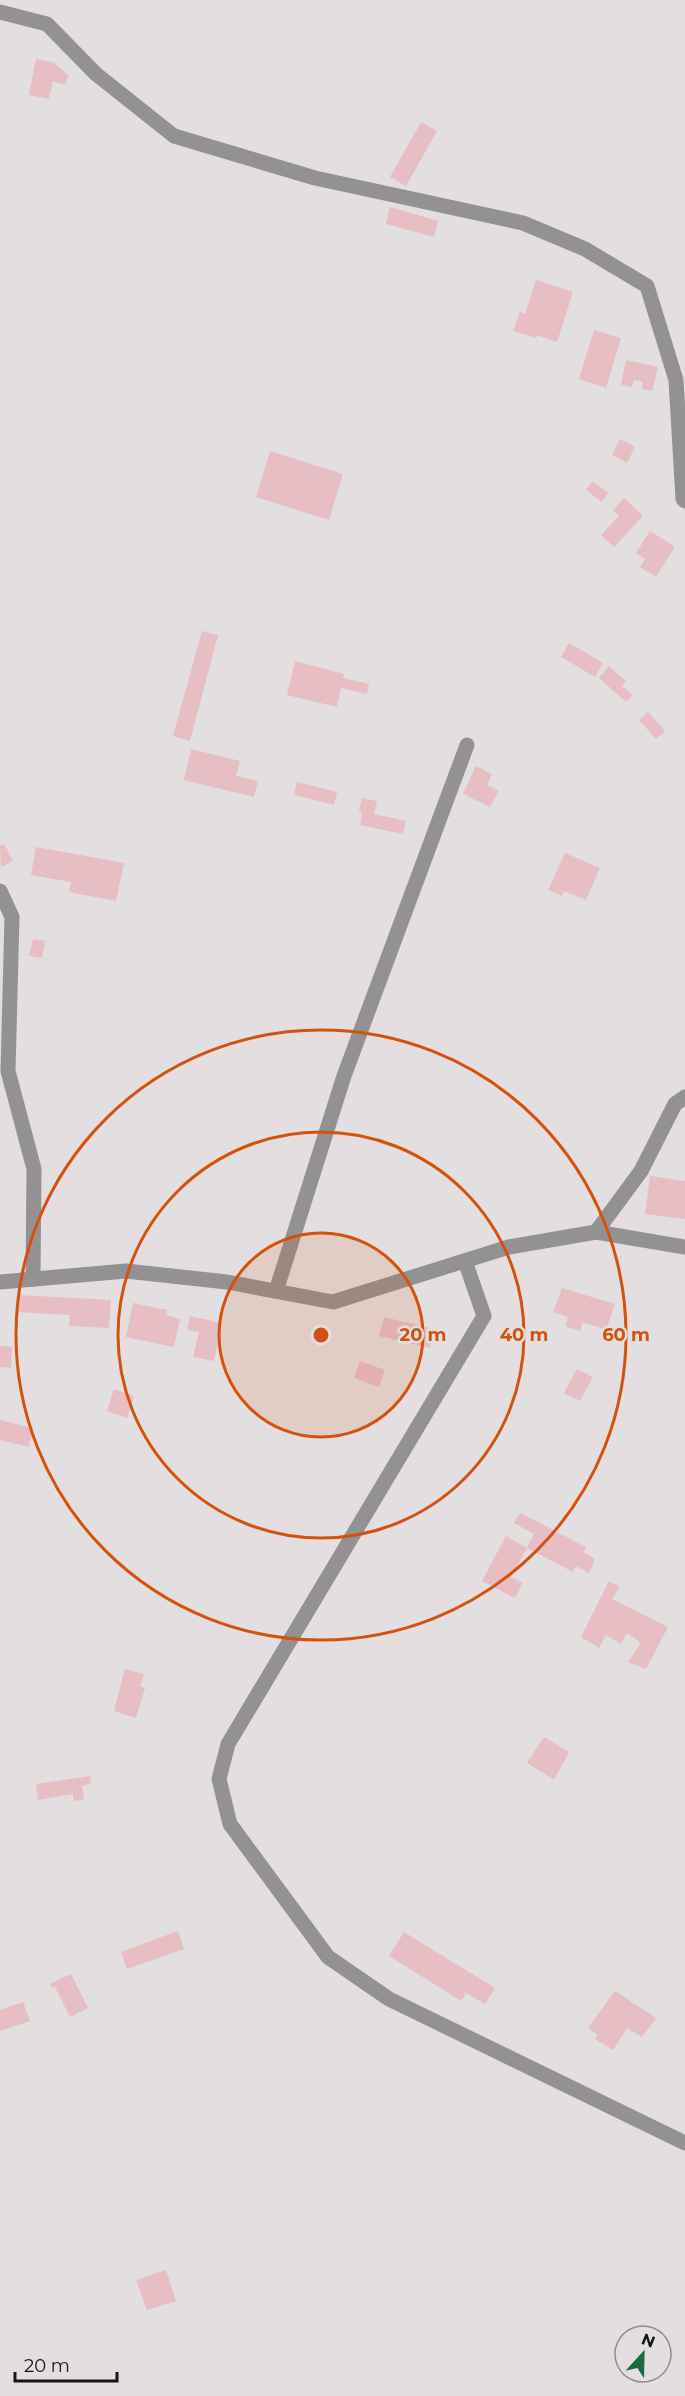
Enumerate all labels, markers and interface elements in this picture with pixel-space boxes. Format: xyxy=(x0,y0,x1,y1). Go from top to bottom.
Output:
text: 20 m xyxy=(400,1324,446,1346)
text: 40 m xyxy=(500,1324,548,1346)
text: 60 m xyxy=(602,1324,650,1346)
centre of rings xyxy=(311,1325,331,1345)
north arrow xyxy=(613,2324,673,2384)
text: N xyxy=(639,2329,658,2352)
scale bar xyxy=(15,2345,117,2383)
text: 20 m xyxy=(24,2355,70,2377)

